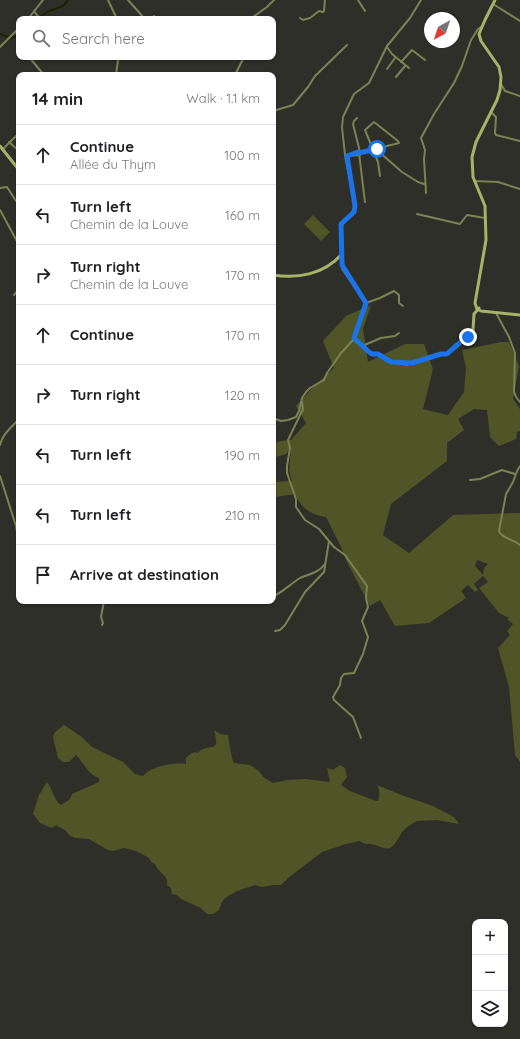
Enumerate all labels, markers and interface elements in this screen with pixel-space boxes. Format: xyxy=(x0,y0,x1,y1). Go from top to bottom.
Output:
north arrow xyxy=(424,12,460,48)
search box xyxy=(16,16,276,60)
icon: search xyxy=(30,27,52,49)
text: Search here xyxy=(62,29,145,48)
text: 14 min xyxy=(32,88,83,109)
text: Walk · 1.1 km xyxy=(186,90,260,106)
text: Continue xyxy=(70,137,134,156)
route start xyxy=(368,140,386,158)
icon: ahead xyxy=(32,144,54,166)
text: 100 m xyxy=(224,147,260,163)
text: Allée du Thym xyxy=(70,156,156,172)
text: Turn left xyxy=(70,197,132,216)
icon: left xyxy=(32,204,54,226)
text: 160 m xyxy=(225,207,260,223)
text: Chemin de la Louve xyxy=(70,216,188,232)
text: Turn right xyxy=(70,257,141,276)
icon: right xyxy=(32,264,54,286)
text: 170 m xyxy=(225,267,260,283)
text: Chemin de la Louve xyxy=(70,276,188,292)
icon: ahead xyxy=(32,324,54,346)
text: Continue xyxy=(70,325,134,344)
text: 170 m xyxy=(225,327,260,343)
route end xyxy=(459,328,477,346)
icon: right xyxy=(32,384,54,406)
text: Turn right xyxy=(70,385,141,404)
text: 120 m xyxy=(225,387,260,403)
icon: left xyxy=(32,444,54,466)
text: Turn left xyxy=(70,445,132,464)
text: 190 m xyxy=(225,447,260,463)
icon: left xyxy=(32,504,54,526)
text: Turn left xyxy=(70,505,132,524)
text: 210 m xyxy=(225,507,260,523)
icon: arrive xyxy=(32,564,54,586)
text: Arrive at destination xyxy=(70,565,219,584)
map controls xyxy=(472,919,508,1027)
button: + xyxy=(472,919,508,955)
button: − xyxy=(472,955,508,991)
button: layers xyxy=(472,991,508,1027)

